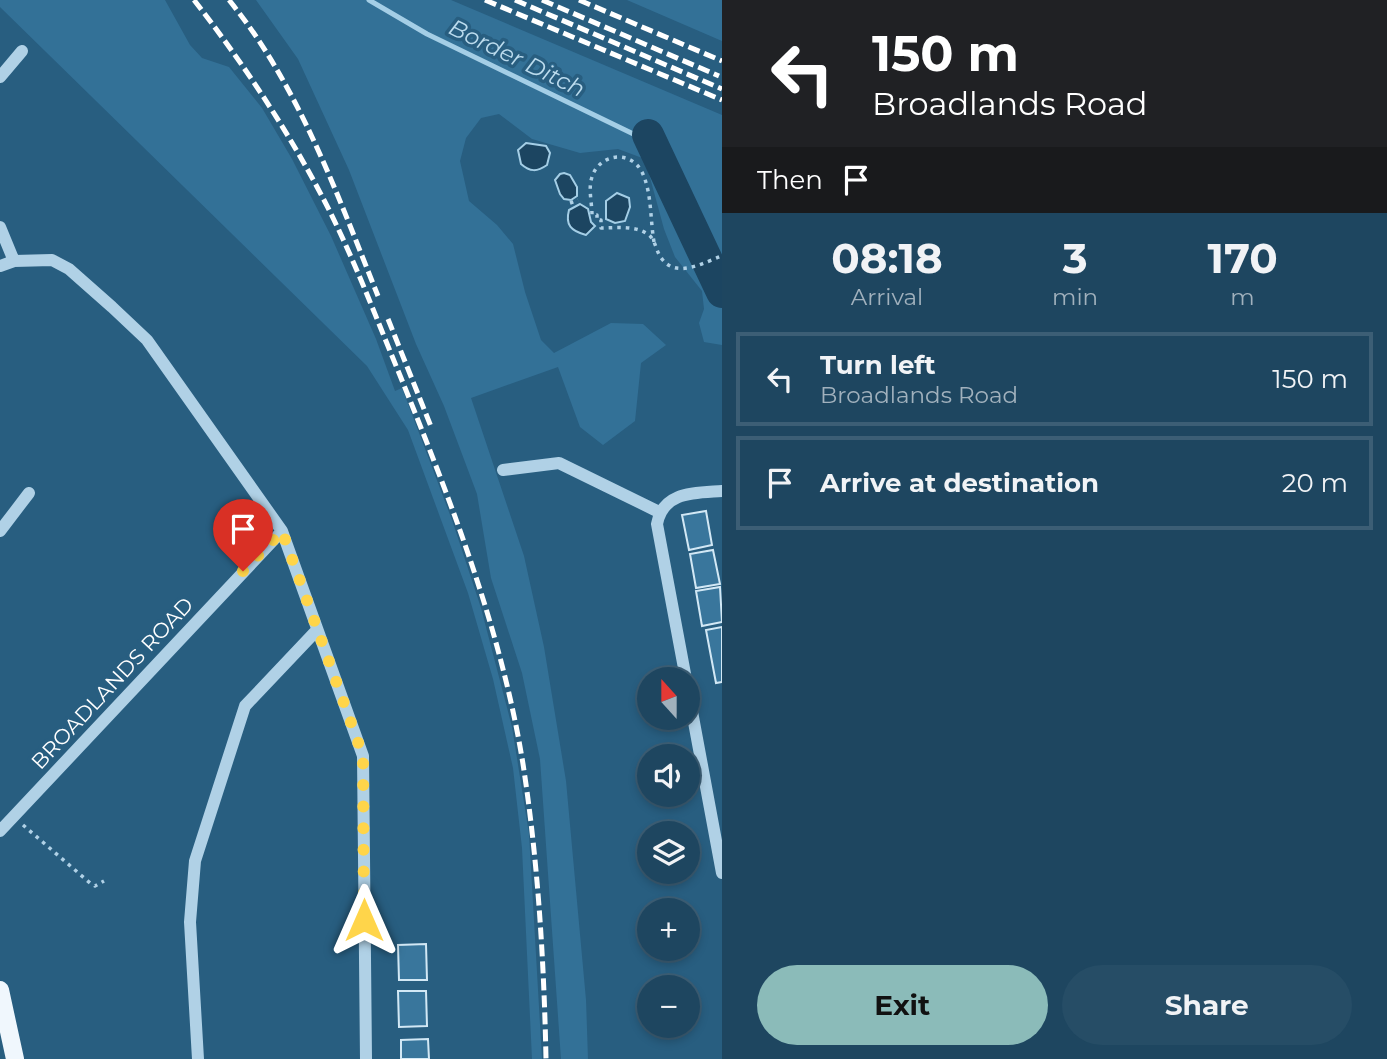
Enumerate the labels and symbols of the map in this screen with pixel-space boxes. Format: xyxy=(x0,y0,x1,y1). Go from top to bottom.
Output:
water label: Border Ditch xyxy=(444,13,590,103)
pin xyxy=(213,499,273,571)
street label: BROADLANDS ROAD xyxy=(26,592,198,774)
north arrow xyxy=(637,667,700,730)
position arrow xyxy=(327,883,401,957)

